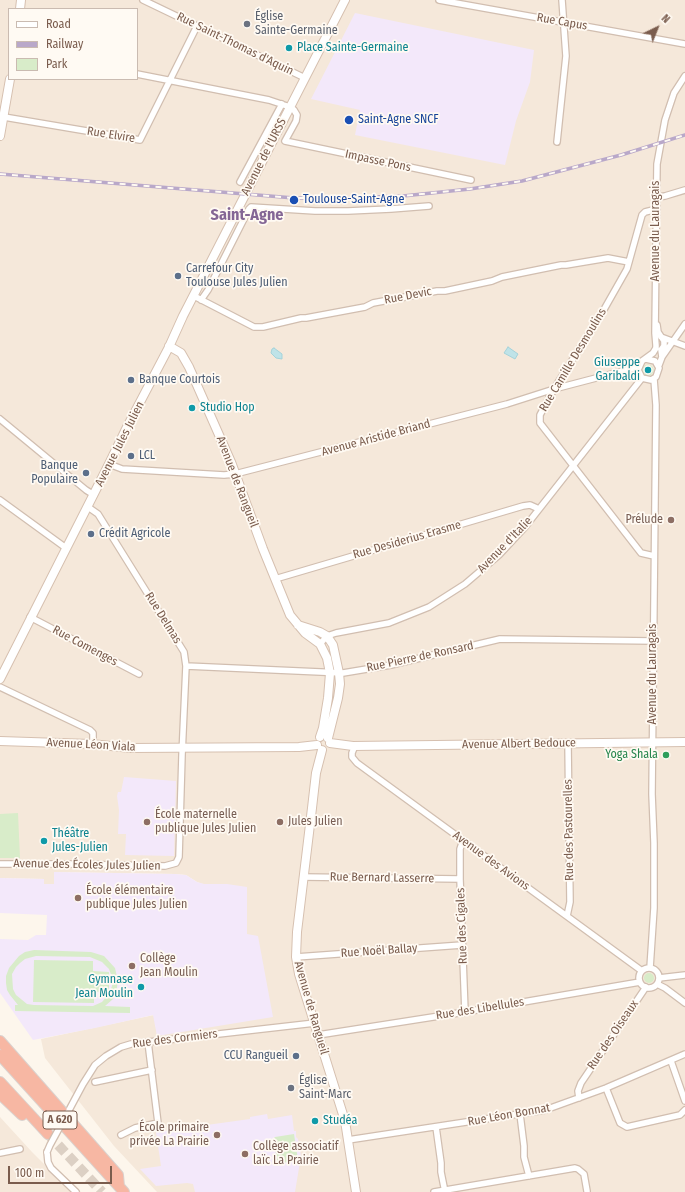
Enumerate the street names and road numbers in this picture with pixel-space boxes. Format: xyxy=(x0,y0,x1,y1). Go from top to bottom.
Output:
street label: Rue Saint-Thomas d'Aquin xyxy=(174,9,296,79)
street label: Rue Capus xyxy=(536,10,588,34)
street label: Avenue de l'URSS xyxy=(238,116,290,198)
street label: Rue Elvire xyxy=(86,124,136,146)
street label: Impasse Pons xyxy=(344,147,412,175)
street label: Avenue du Lauragais xyxy=(649,181,663,281)
street label: Rue Devic xyxy=(383,284,433,308)
street label: Rue Camille Desmoulins xyxy=(536,306,610,414)
street label: Avenue Jules Julien xyxy=(92,399,148,489)
street label: Avenue Aristide Briand xyxy=(320,417,432,459)
street label: Avenue de Rangueil xyxy=(213,434,261,530)
street label: Avenue d'Italie xyxy=(475,514,535,576)
street label: Rue Desiderius Erasme xyxy=(351,518,463,562)
street label: Rue Delmas xyxy=(142,590,184,646)
street label: Rue Comenges xyxy=(50,623,120,669)
street label: Avenue du Lauragais xyxy=(646,624,660,724)
street label: Rue Pierre de Ronsard xyxy=(365,639,475,675)
street label: Avenue Léon Viala xyxy=(46,735,136,755)
street label: Avenue Albert Bedouce xyxy=(462,736,576,752)
street label: Rue des Pastourelles xyxy=(561,779,577,881)
street label: Avenue des Avions xyxy=(450,828,532,894)
street label: Avenue des Écoles Jules Julien xyxy=(13,857,161,873)
street label: Rue Bernard Lasserre xyxy=(330,870,434,886)
street label: Rue des Cigales xyxy=(453,888,471,964)
street label: Rue Noël Ballay xyxy=(340,941,418,961)
street label: Avenue de Rangueil xyxy=(291,960,331,1056)
street label: Rue des Libellules xyxy=(435,995,525,1023)
street label: Rue des Oiseaux xyxy=(584,997,642,1073)
street label: Rue des Cormiers xyxy=(132,1027,218,1051)
street label: Rue Léon Bonnat xyxy=(467,1101,551,1129)
road number: A 620 xyxy=(43,1111,77,1129)

